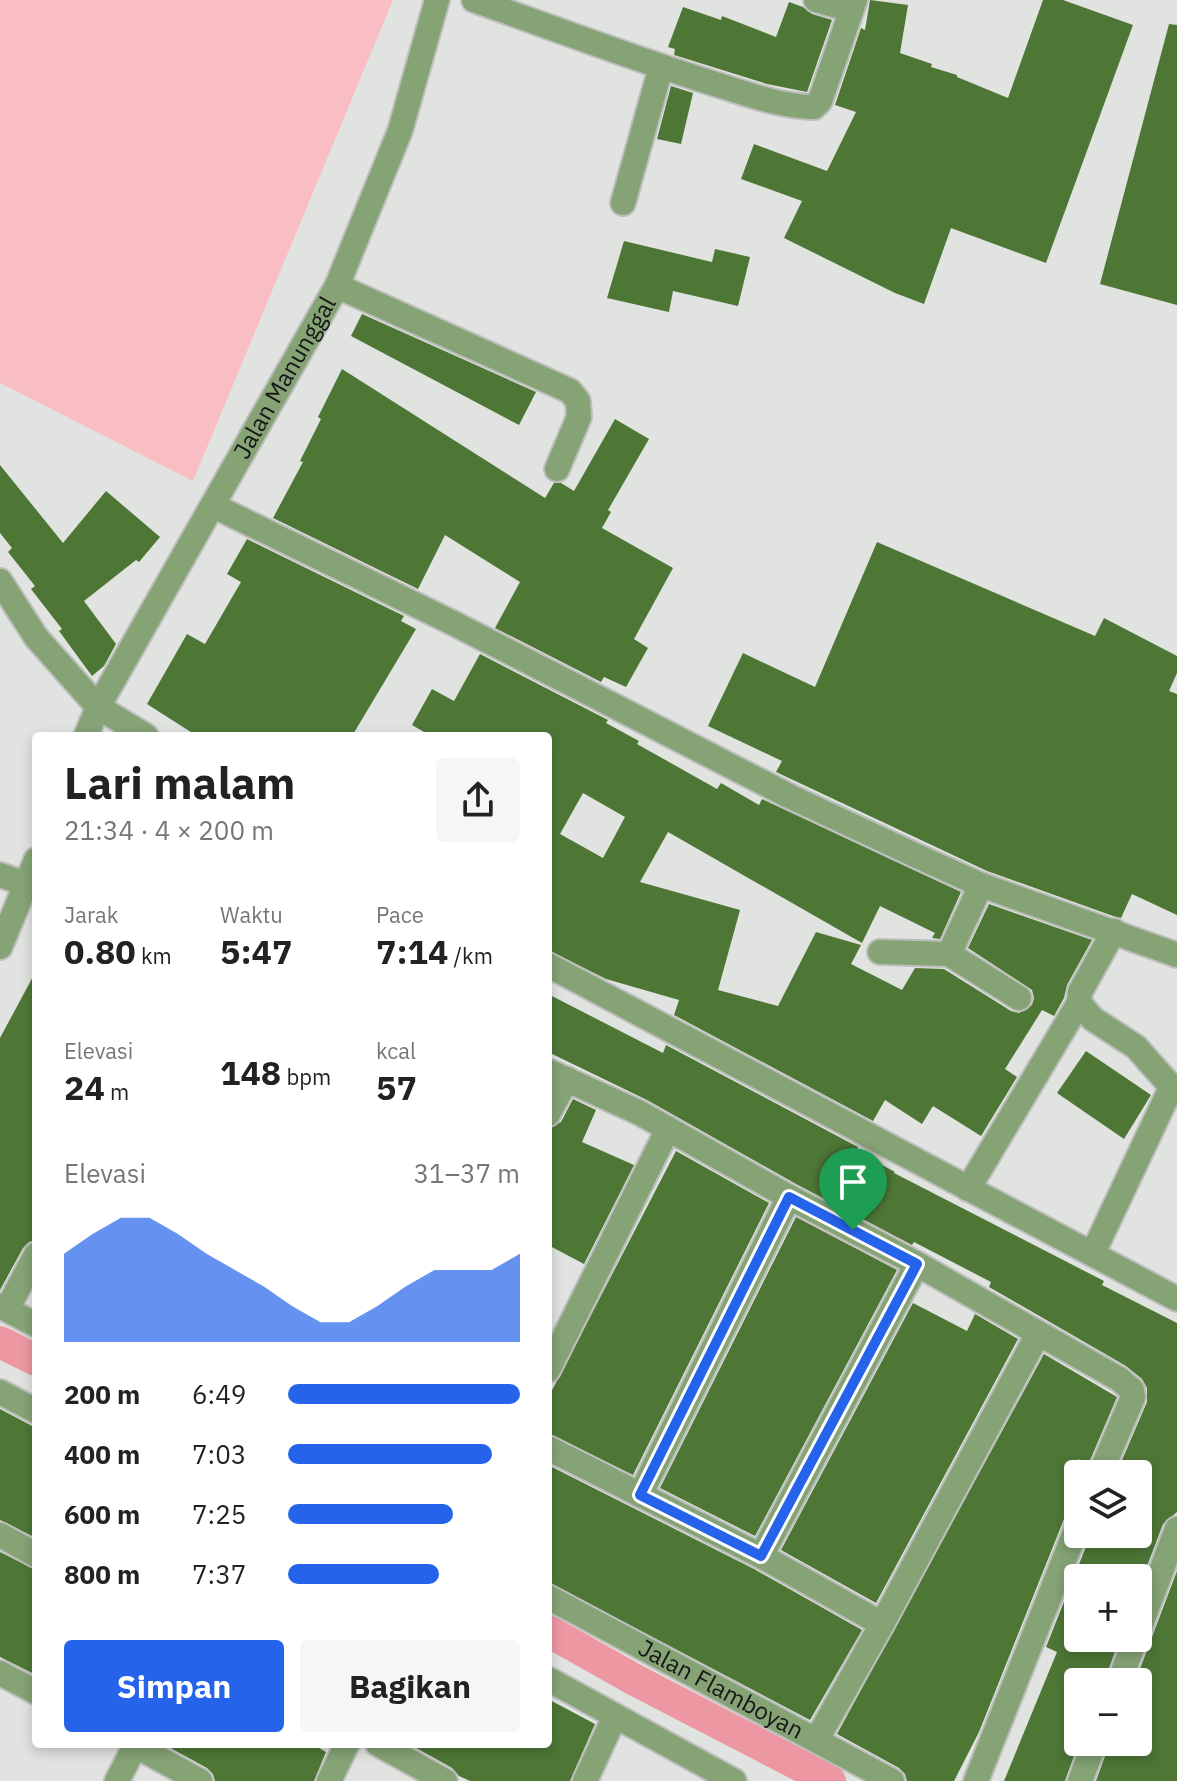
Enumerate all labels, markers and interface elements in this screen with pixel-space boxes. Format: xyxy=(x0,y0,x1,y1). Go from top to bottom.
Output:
street label: Jalan Manunggal xyxy=(225,290,343,464)
text: Lari malam xyxy=(64,754,295,811)
button: share xyxy=(436,758,520,842)
text: 21:34 · 4 × 200 m xyxy=(64,813,274,847)
text: Jarak xyxy=(64,900,118,929)
text: Waktu xyxy=(220,900,283,929)
text: Pace xyxy=(376,900,424,929)
text: 0.80 xyxy=(64,929,136,973)
text: 5:47 xyxy=(220,929,292,973)
text: 7:14 xyxy=(376,929,448,973)
text: km xyxy=(136,941,172,970)
text: /km xyxy=(448,941,493,970)
text: Elevasi xyxy=(64,1036,133,1065)
text: kcal xyxy=(376,1036,416,1065)
text: 148 xyxy=(220,1050,281,1094)
text: bpm xyxy=(281,1062,331,1091)
text: 24 xyxy=(64,1065,105,1109)
text: 57 xyxy=(376,1065,417,1109)
text: m xyxy=(105,1077,129,1106)
pin xyxy=(819,1148,887,1230)
text: Elevasi xyxy=(64,1156,146,1190)
text: 31–37 m xyxy=(413,1156,520,1190)
icon: arrive xyxy=(831,1160,875,1204)
text: 200 m xyxy=(64,1377,140,1411)
text: 6:49 xyxy=(192,1377,246,1411)
text: 400 m xyxy=(64,1437,140,1471)
text: 7:03 xyxy=(192,1437,246,1471)
map controls xyxy=(1064,1460,1152,1756)
button: layers xyxy=(1064,1460,1152,1548)
text: 600 m xyxy=(64,1497,140,1531)
text: 7:25 xyxy=(192,1497,246,1531)
text: 800 m xyxy=(64,1557,140,1591)
text: 7:37 xyxy=(192,1557,246,1591)
button: + xyxy=(1064,1564,1152,1652)
street label: Jalan Flamboyan xyxy=(633,1631,809,1746)
button: Simpan xyxy=(64,1640,284,1732)
button: Bagikan xyxy=(300,1640,520,1732)
button: − xyxy=(1064,1668,1152,1756)

